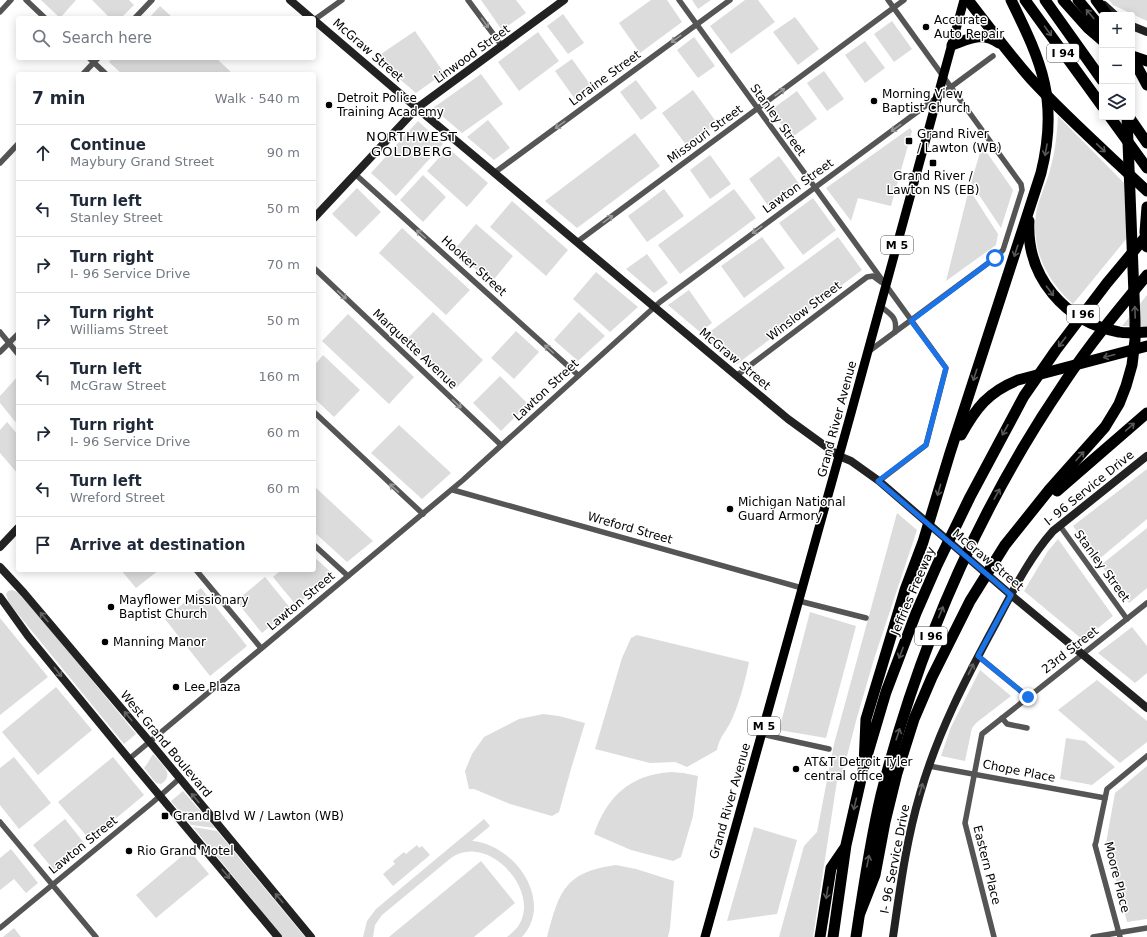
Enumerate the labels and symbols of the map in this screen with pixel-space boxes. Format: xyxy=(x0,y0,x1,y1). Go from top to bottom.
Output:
one-way arrow xyxy=(1086,9,1095,19)
place label: Accurate Auto Repair xyxy=(934,13,1004,41)
street label: McGraw Street xyxy=(330,16,406,85)
one-way arrow xyxy=(481,18,489,29)
street label: Linwood Street xyxy=(431,22,513,86)
marker: Accurate Auto Repair xyxy=(921,22,931,32)
one-way arrow xyxy=(1044,26,1052,37)
one-way arrow xyxy=(670,35,681,44)
road number: I 94 xyxy=(1047,44,1079,62)
street label: Loraine Street xyxy=(567,47,644,109)
street label: Stanley Street xyxy=(747,81,809,159)
place label: Morning View Baptist Church xyxy=(882,87,970,115)
one-way arrow xyxy=(775,88,786,96)
place label: Detroit Police Training Academy xyxy=(336,91,444,119)
marker: Morning View Baptist Church xyxy=(869,96,879,106)
marker: Detroit Police Training Academy xyxy=(324,100,334,110)
street label: Missouri Street xyxy=(665,102,746,166)
one-way arrow xyxy=(554,121,565,129)
one-way arrow xyxy=(890,123,901,132)
place label: Grand River / Lawton (WB) xyxy=(917,127,1002,155)
district label: NORTHWEST GOLDBERG xyxy=(366,129,458,159)
marker: Grand River / Lawton (WB) xyxy=(904,136,914,146)
one-way arrow xyxy=(1042,143,1050,156)
one-way arrow xyxy=(1096,143,1106,153)
street label: Lawton Street xyxy=(760,156,836,216)
marker: Grand River / Lawton NS (EB) xyxy=(928,158,938,168)
place label: Grand River / Lawton NS (EB) xyxy=(887,169,979,197)
one-way arrow xyxy=(603,215,614,223)
one-way arrow xyxy=(752,225,763,234)
one-way arrow xyxy=(416,229,426,238)
street label: Hooker Street xyxy=(439,233,510,299)
road number: M 5 xyxy=(881,236,913,254)
one-way arrow xyxy=(1011,245,1019,257)
route start xyxy=(986,249,1004,267)
street label: Winslow Street xyxy=(764,278,844,344)
one-way arrow xyxy=(1046,285,1054,296)
one-way arrow xyxy=(337,290,347,300)
road number: I 96 xyxy=(1067,305,1099,323)
street label: Marquette Avenue xyxy=(370,306,460,392)
one-way arrow xyxy=(1131,306,1139,319)
street label: McGraw Street xyxy=(697,325,774,393)
one-way arrow xyxy=(1058,336,1066,347)
one-way arrow xyxy=(544,344,554,353)
one-way arrow xyxy=(1103,352,1116,360)
street label: Lawton Street xyxy=(511,356,582,424)
street label: Grand River Avenue xyxy=(815,359,859,479)
one-way arrow xyxy=(971,368,979,380)
one-way arrow xyxy=(452,399,462,408)
one-way arrow xyxy=(1124,423,1134,432)
one-way arrow xyxy=(1001,424,1009,436)
street label: I- 96 Service Drive xyxy=(1041,448,1137,528)
one-way arrow xyxy=(1075,451,1085,461)
one-way arrow xyxy=(389,483,399,492)
one-way arrow xyxy=(935,483,943,496)
one-way arrow xyxy=(993,488,1001,500)
place label: Michigan National Guard Armory xyxy=(738,495,846,523)
marker: Michigan National Guard Armory xyxy=(725,504,735,514)
street label: Wreford Street xyxy=(586,509,674,547)
street label: McGraw Street xyxy=(950,526,1027,594)
street label: Stanley Street xyxy=(1071,527,1133,605)
street label: Jeffries Freeway xyxy=(888,545,938,638)
street label: Lawton Street xyxy=(264,569,338,633)
place label: Mayflower Missionary Baptist Church xyxy=(119,593,249,621)
marker: Mayflower Missionary Baptist Church xyxy=(106,602,116,612)
one-way arrow xyxy=(938,606,946,618)
one-way arrow xyxy=(39,611,48,622)
street label: 23rd Street xyxy=(1039,623,1101,676)
road number: I 96 xyxy=(915,627,947,645)
place label: Manning Manor xyxy=(113,635,206,649)
marker: Manning Manor xyxy=(100,637,110,647)
one-way arrow xyxy=(897,647,905,659)
one-way arrow xyxy=(968,663,975,675)
one-way arrow xyxy=(53,667,62,677)
place label: Lee Plaza xyxy=(184,680,241,694)
marker: Lee Plaza xyxy=(171,682,181,692)
street label: West Grand Boulevard xyxy=(117,688,215,800)
route end xyxy=(1019,688,1037,706)
one-way arrow xyxy=(123,711,132,721)
road number: M 5 xyxy=(748,717,780,735)
one-way arrow xyxy=(895,728,902,741)
street label: Grand River Avenue xyxy=(707,741,753,861)
place label: AT&T Detroit Tyler central office xyxy=(804,755,913,783)
street label: Chope Place xyxy=(981,757,1057,785)
marker: AT&T Detroit Tyler central office xyxy=(791,764,801,774)
one-way arrow xyxy=(918,783,925,796)
one-way arrow xyxy=(191,793,200,804)
one-way arrow xyxy=(851,797,858,810)
street label: I- 96 Service Drive xyxy=(878,803,912,915)
place label: Grand Blvd W / Lawton (WB) xyxy=(173,809,344,823)
marker: Grand Blvd W / Lawton (WB) xyxy=(160,811,170,821)
street label: Lawton Street xyxy=(46,813,120,877)
street label: Eastern Place xyxy=(970,824,1004,906)
street label: Moore Place xyxy=(1101,840,1133,914)
place label: Rio Grand Motel xyxy=(137,844,234,858)
marker: Rio Grand Motel xyxy=(124,846,134,856)
one-way arrow xyxy=(865,855,873,868)
one-way arrow xyxy=(221,869,230,880)
one-way arrow xyxy=(823,886,831,899)
one-way arrow xyxy=(274,893,283,903)

